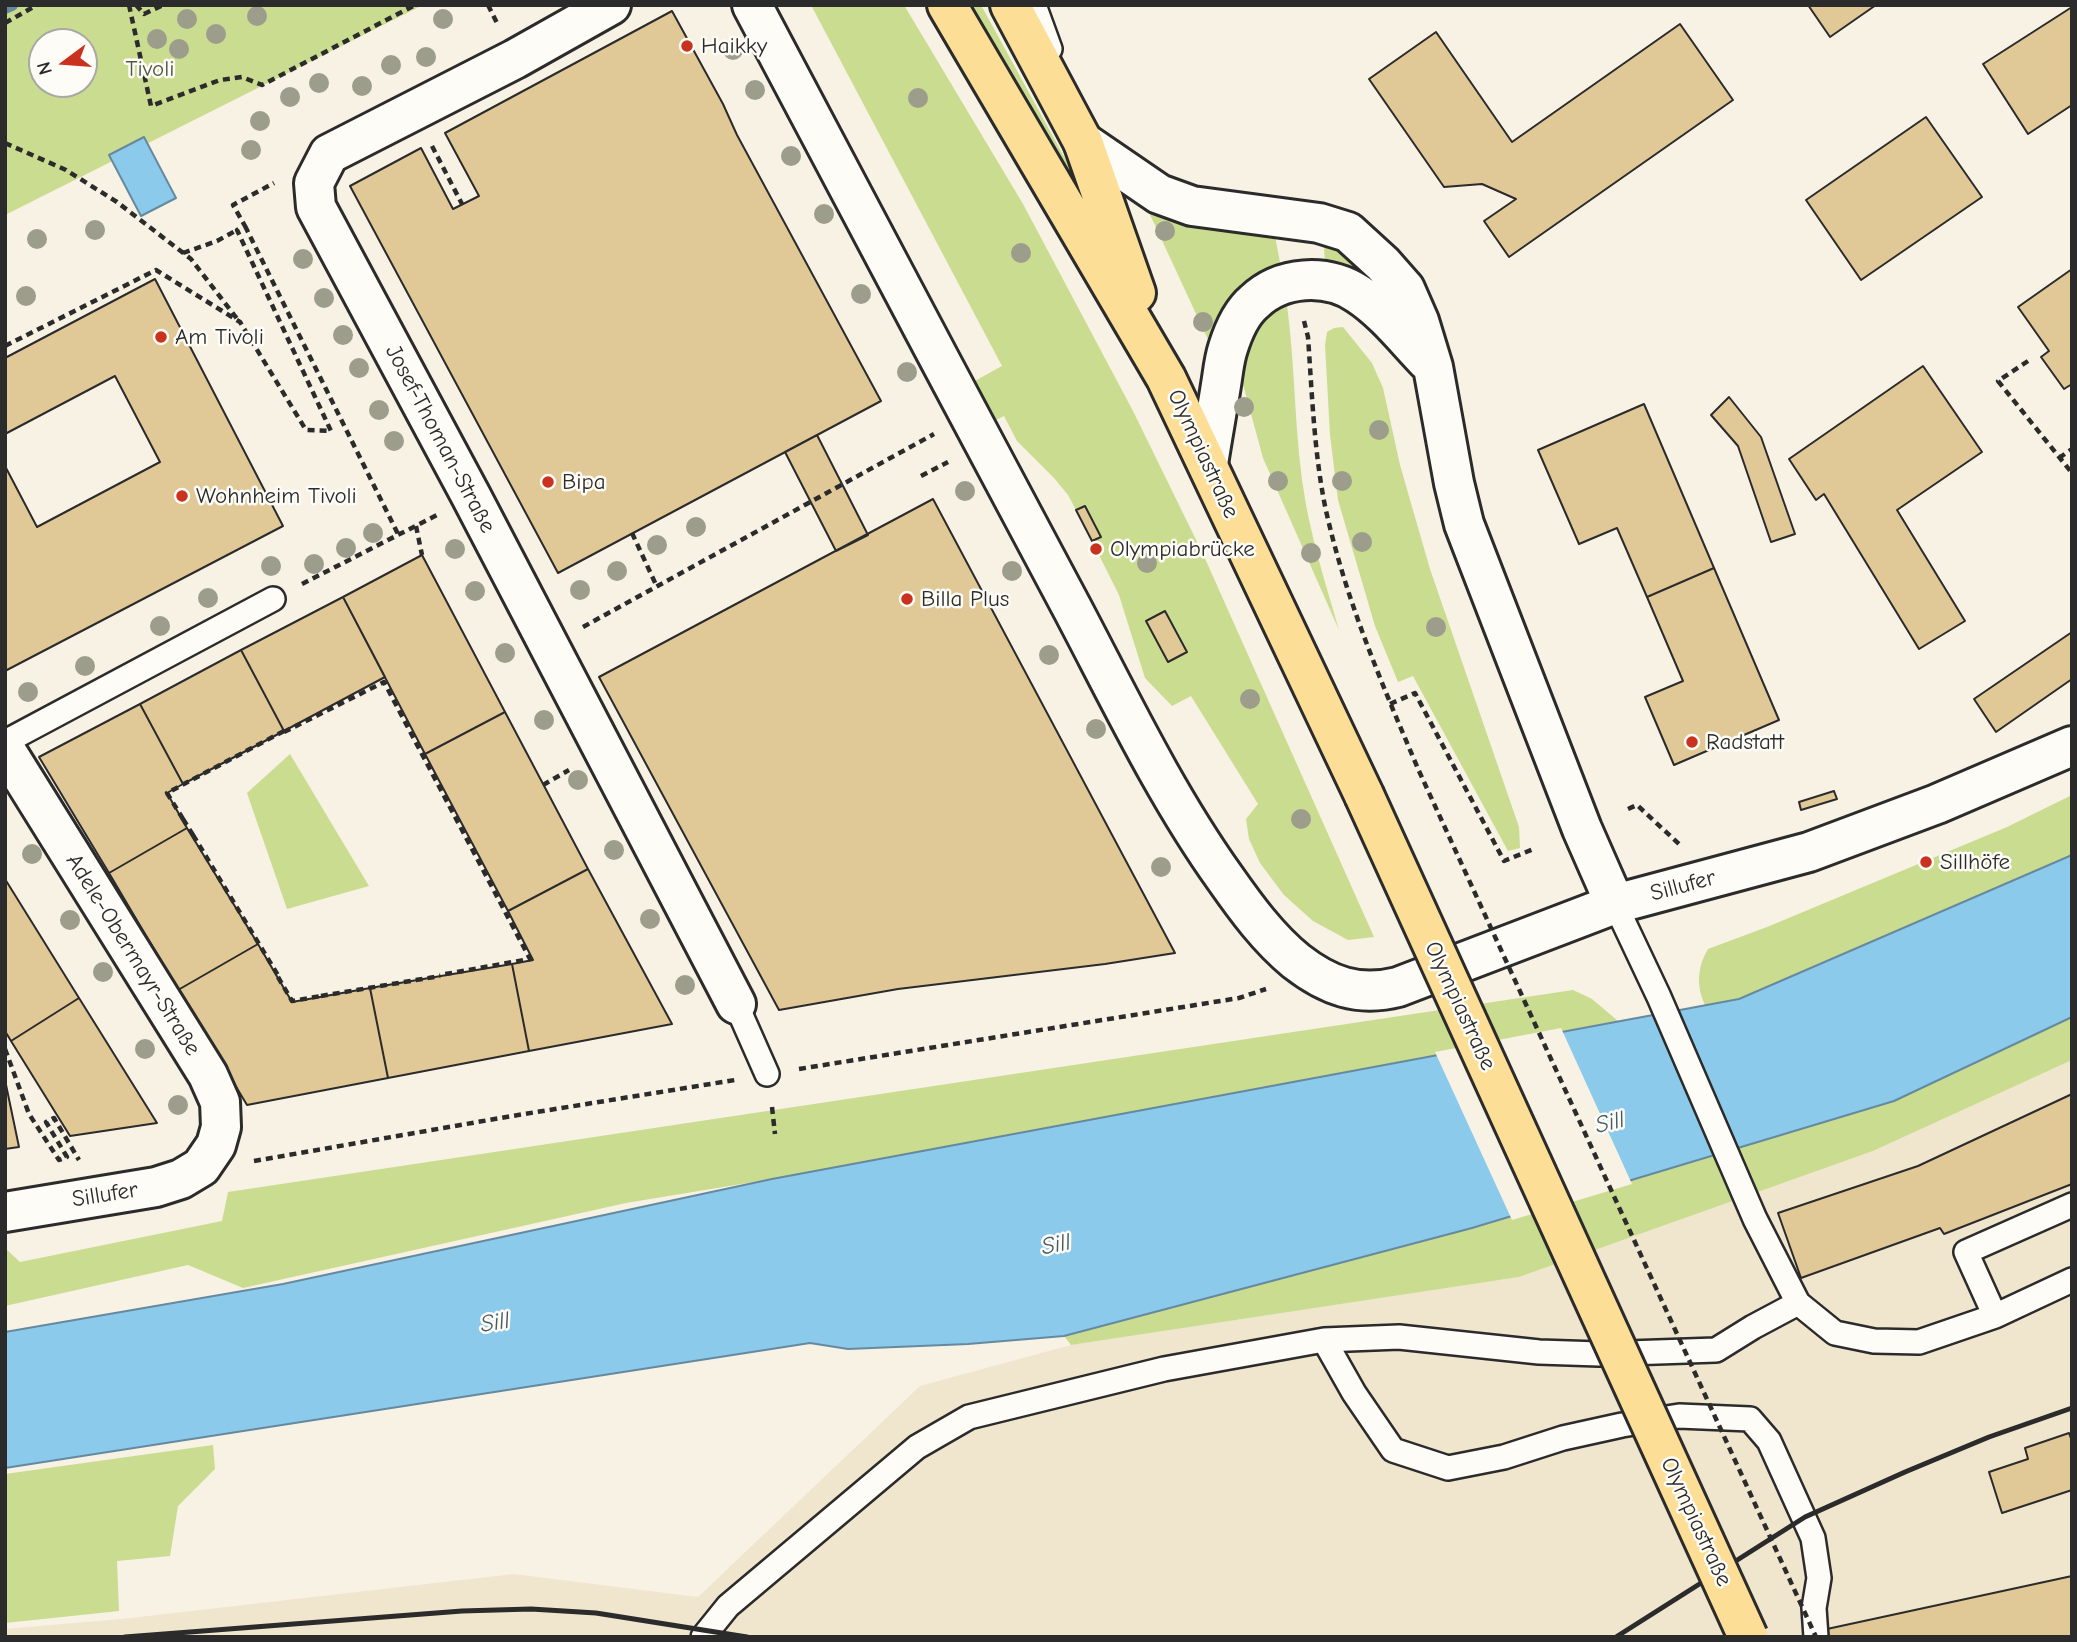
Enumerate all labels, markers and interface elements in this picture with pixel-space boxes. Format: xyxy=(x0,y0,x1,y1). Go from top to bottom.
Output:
north arrow xyxy=(28,28,98,98)
place label: Haikky xyxy=(701,32,767,60)
marker: Haikky xyxy=(679,38,695,54)
park label: Tivoli xyxy=(126,55,174,83)
text: N xyxy=(32,59,57,77)
place label: Am Tivoli xyxy=(175,323,264,351)
marker: Am Tivoli xyxy=(153,329,169,345)
street label: Josef-Thoman-Straße xyxy=(379,340,501,538)
street label: Olympiastraße xyxy=(1161,385,1245,523)
place label: Bipa xyxy=(562,468,606,496)
marker: Bipa xyxy=(540,474,556,490)
place label: Wohnheim Tivoli xyxy=(196,482,357,510)
marker: Wohnheim Tivoli xyxy=(174,488,190,504)
place label: Olympiabrücke xyxy=(1110,535,1255,563)
marker: Olympiabrücke xyxy=(1088,541,1104,557)
place label: Billa Plus xyxy=(921,585,1009,613)
marker: Billa Plus xyxy=(899,591,915,607)
place label: Radstatt xyxy=(1706,728,1784,756)
marker: Radstatt xyxy=(1684,734,1700,750)
place label: Sillhöfe xyxy=(1940,848,2010,876)
street label: Adele-Obermayr-Straße xyxy=(60,849,206,1061)
marker: Sillhöfe xyxy=(1918,854,1934,870)
street label: Sillufer xyxy=(1647,864,1719,908)
street label: Olympiastraße xyxy=(1418,937,1502,1075)
water label: Sill xyxy=(1593,1106,1627,1140)
street label: Sillufer xyxy=(70,1176,140,1214)
water label: Sill xyxy=(1039,1228,1073,1262)
water label: Sill xyxy=(478,1307,512,1339)
street label: Olympiastraße xyxy=(1654,1453,1738,1591)

